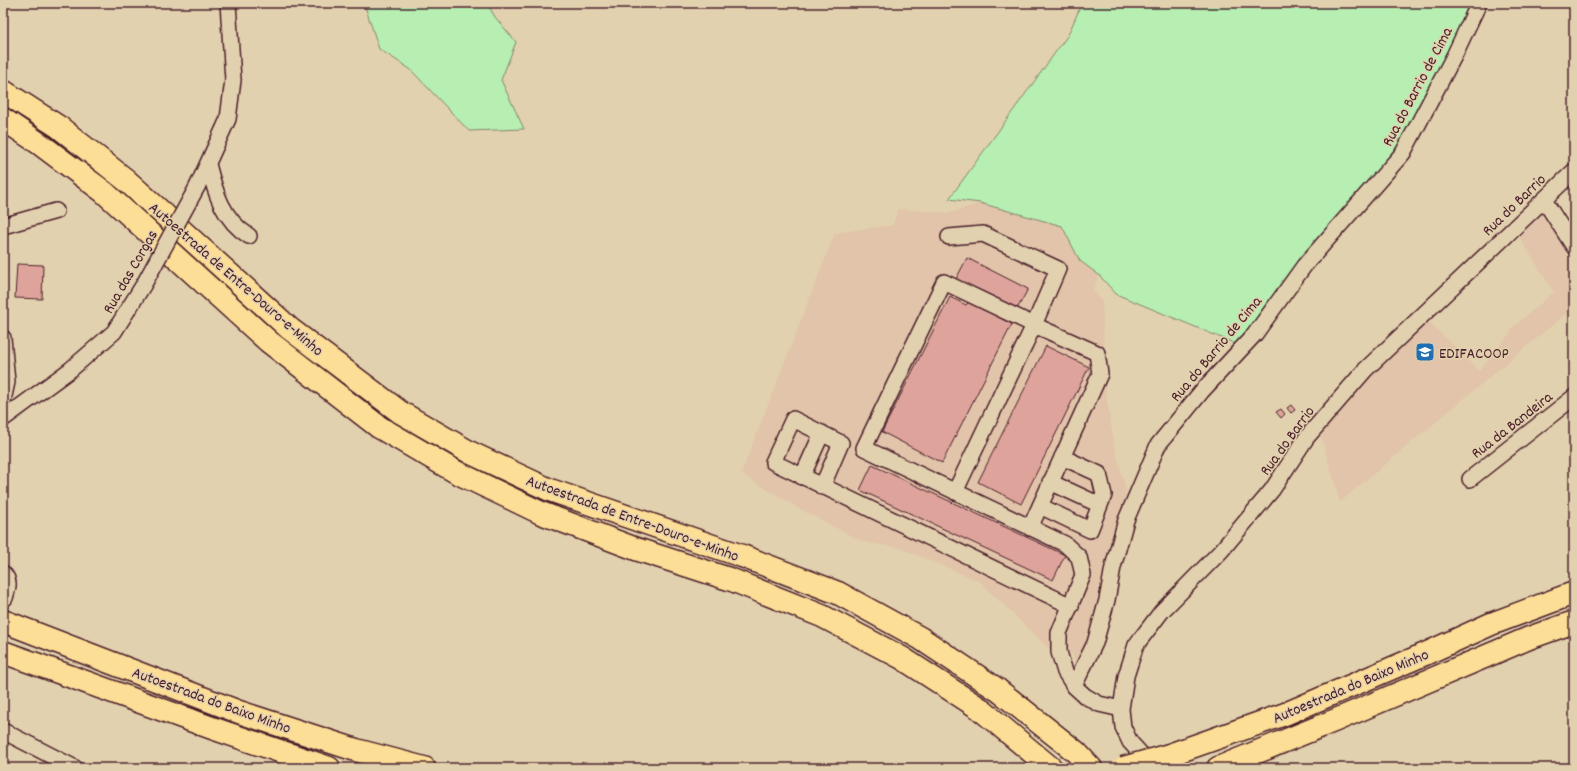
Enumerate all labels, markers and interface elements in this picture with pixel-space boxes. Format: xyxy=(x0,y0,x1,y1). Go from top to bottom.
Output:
street label: Rua do Barrio de Cima xyxy=(1377,23,1460,151)
street label: Rua do Barrio xyxy=(1478,169,1552,242)
street label: Autoestrada de Entre-Douro-e-Minho xyxy=(143,197,328,362)
street label: Rua das Corgas xyxy=(98,226,165,318)
street label: Rua do Barrio de Cima xyxy=(1166,291,1269,408)
school or university icon: EDIFACOOP xyxy=(1414,341,1436,363)
place label: EDIFACOOP xyxy=(1439,343,1509,366)
street label: Rua da Bandeira xyxy=(1467,386,1559,465)
street label: Rua do Barrio xyxy=(1255,402,1321,481)
street label: Autoestrada de Entre-Douro-e-Minho xyxy=(522,470,742,569)
street label: Autoestrada do Baixo Minho xyxy=(1269,644,1433,731)
street label: Autoestrada do Baixo Minho xyxy=(128,662,294,741)

